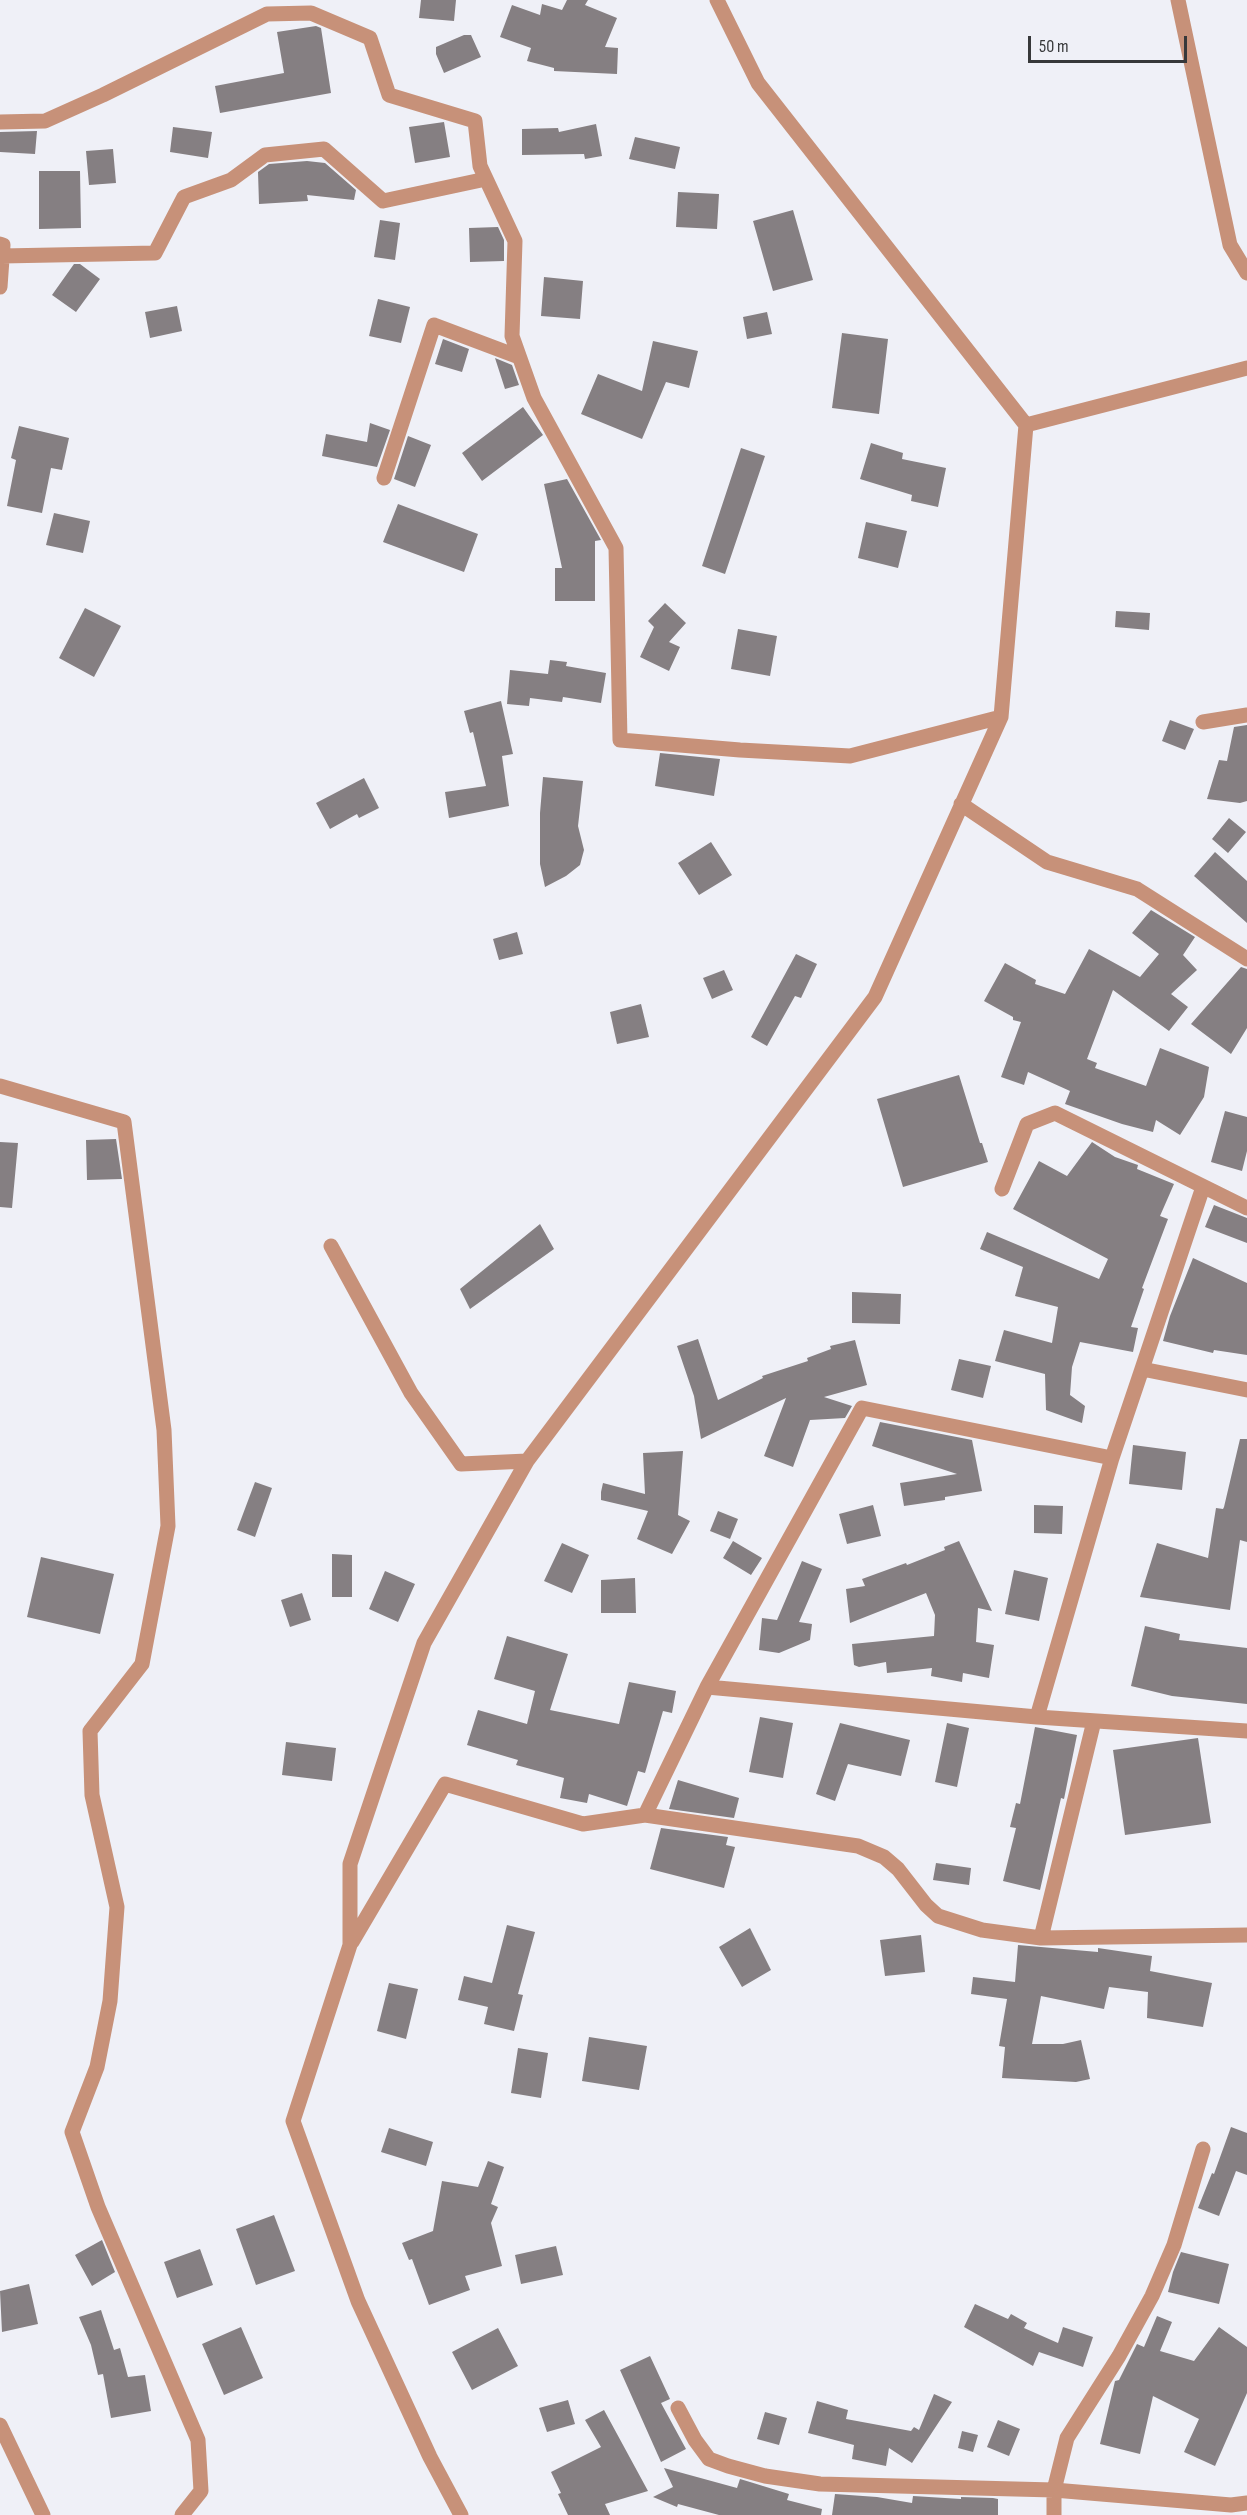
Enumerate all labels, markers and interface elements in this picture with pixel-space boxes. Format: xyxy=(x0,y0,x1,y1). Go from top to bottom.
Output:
scale bar xyxy=(1031,24,1190,62)
text: 50 m xyxy=(1039,36,1069,57)

